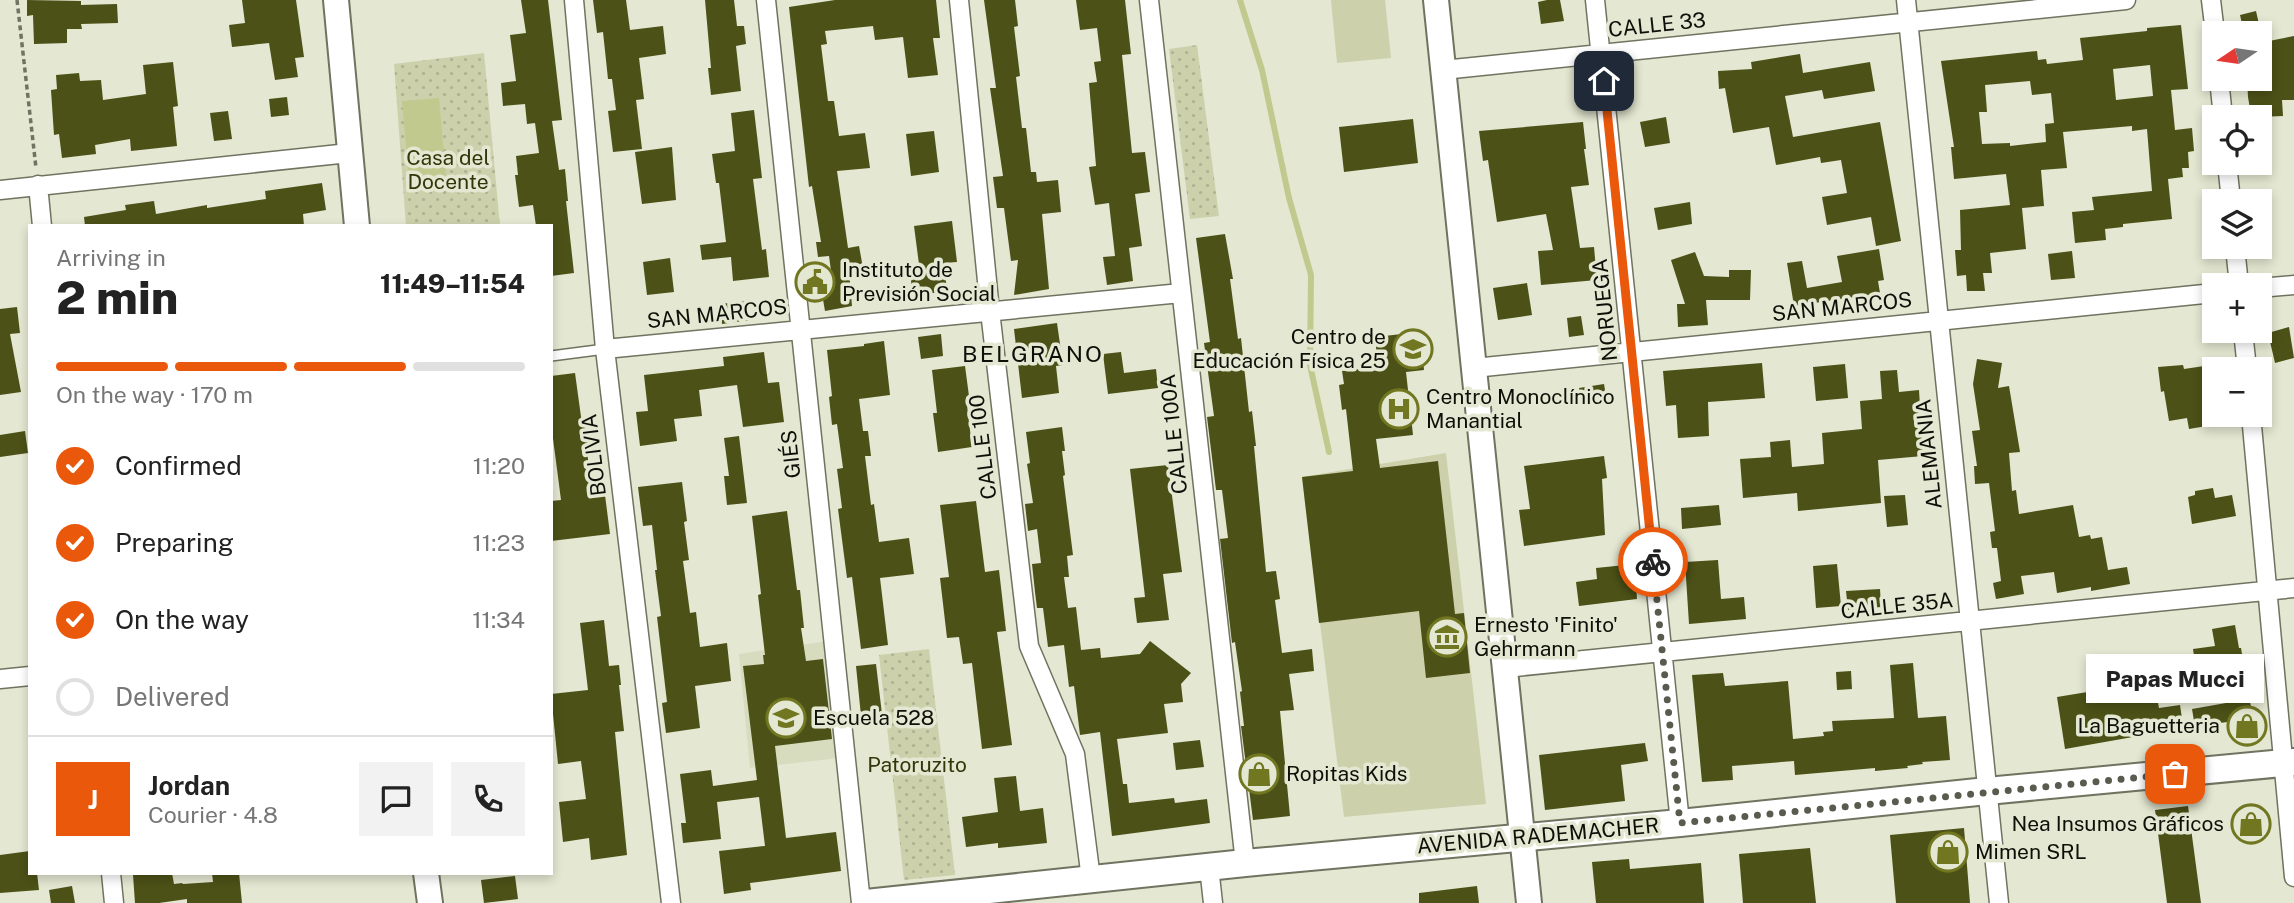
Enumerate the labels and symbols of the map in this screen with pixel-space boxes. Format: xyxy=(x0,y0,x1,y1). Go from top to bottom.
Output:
street label: CALLE 33 xyxy=(1607,7,1707,42)
north arrow xyxy=(2202,21,2272,91)
pin xyxy=(1574,51,1634,111)
park label: Casa del Docente xyxy=(406,145,490,194)
place label: Instituto de Previsión Social xyxy=(842,257,996,306)
street label: NORUEGA xyxy=(1587,257,1622,363)
public building icon: Instituto de Previsión Social xyxy=(794,261,836,303)
street label: SAN MARCOS xyxy=(1771,287,1913,326)
street label: SAN MARCOS xyxy=(646,294,788,333)
place label: Centro de Educación Física 25 xyxy=(1193,324,1386,373)
school or university icon: Centro de Educación Física 25 xyxy=(1392,328,1434,370)
district label: BELGRANO xyxy=(962,340,1104,367)
street label: CALLE 100A xyxy=(1155,373,1192,495)
place label: Centro Monoclínico Manantial xyxy=(1426,384,1615,433)
hospital icon: Centro Monoclínico Manantial xyxy=(1378,388,1420,430)
street label: CALLE 100 xyxy=(964,393,1001,501)
street label: ALEMANIA xyxy=(1910,398,1947,510)
street label: BOLIVIA xyxy=(576,413,611,498)
street label: GIÉS xyxy=(776,429,805,479)
courier xyxy=(1618,527,1688,597)
street label: CALLE 35A xyxy=(1839,587,1955,624)
place label: Ernesto 'Finito' Gehrmann xyxy=(1474,612,1618,661)
museum icon: Ernesto 'Finito' Gehrmann xyxy=(1426,616,1468,658)
callout: Papas Mucci xyxy=(2086,655,2264,704)
school or university icon: Escuela 528 xyxy=(765,697,807,739)
place label: Escuela 528 xyxy=(813,705,934,730)
shop icon: La Baguetteria xyxy=(2226,705,2268,747)
place label: La Baguetteria xyxy=(2078,713,2220,738)
pin xyxy=(2145,744,2205,804)
park label: Patoruzito xyxy=(867,752,967,777)
shop icon: Ropitas Kids xyxy=(1238,753,1280,795)
place label: Ropitas Kids xyxy=(1286,761,1407,786)
shop icon: Nea Insumos Gráficos xyxy=(2230,803,2272,845)
place label: Nea Insumos Gráficos xyxy=(2012,811,2224,836)
street label: AVENIDA RADEMACHER xyxy=(1416,812,1660,859)
shop icon: Mimen SRL xyxy=(1927,831,1969,873)
place label: Mimen SRL xyxy=(1975,839,2087,864)

